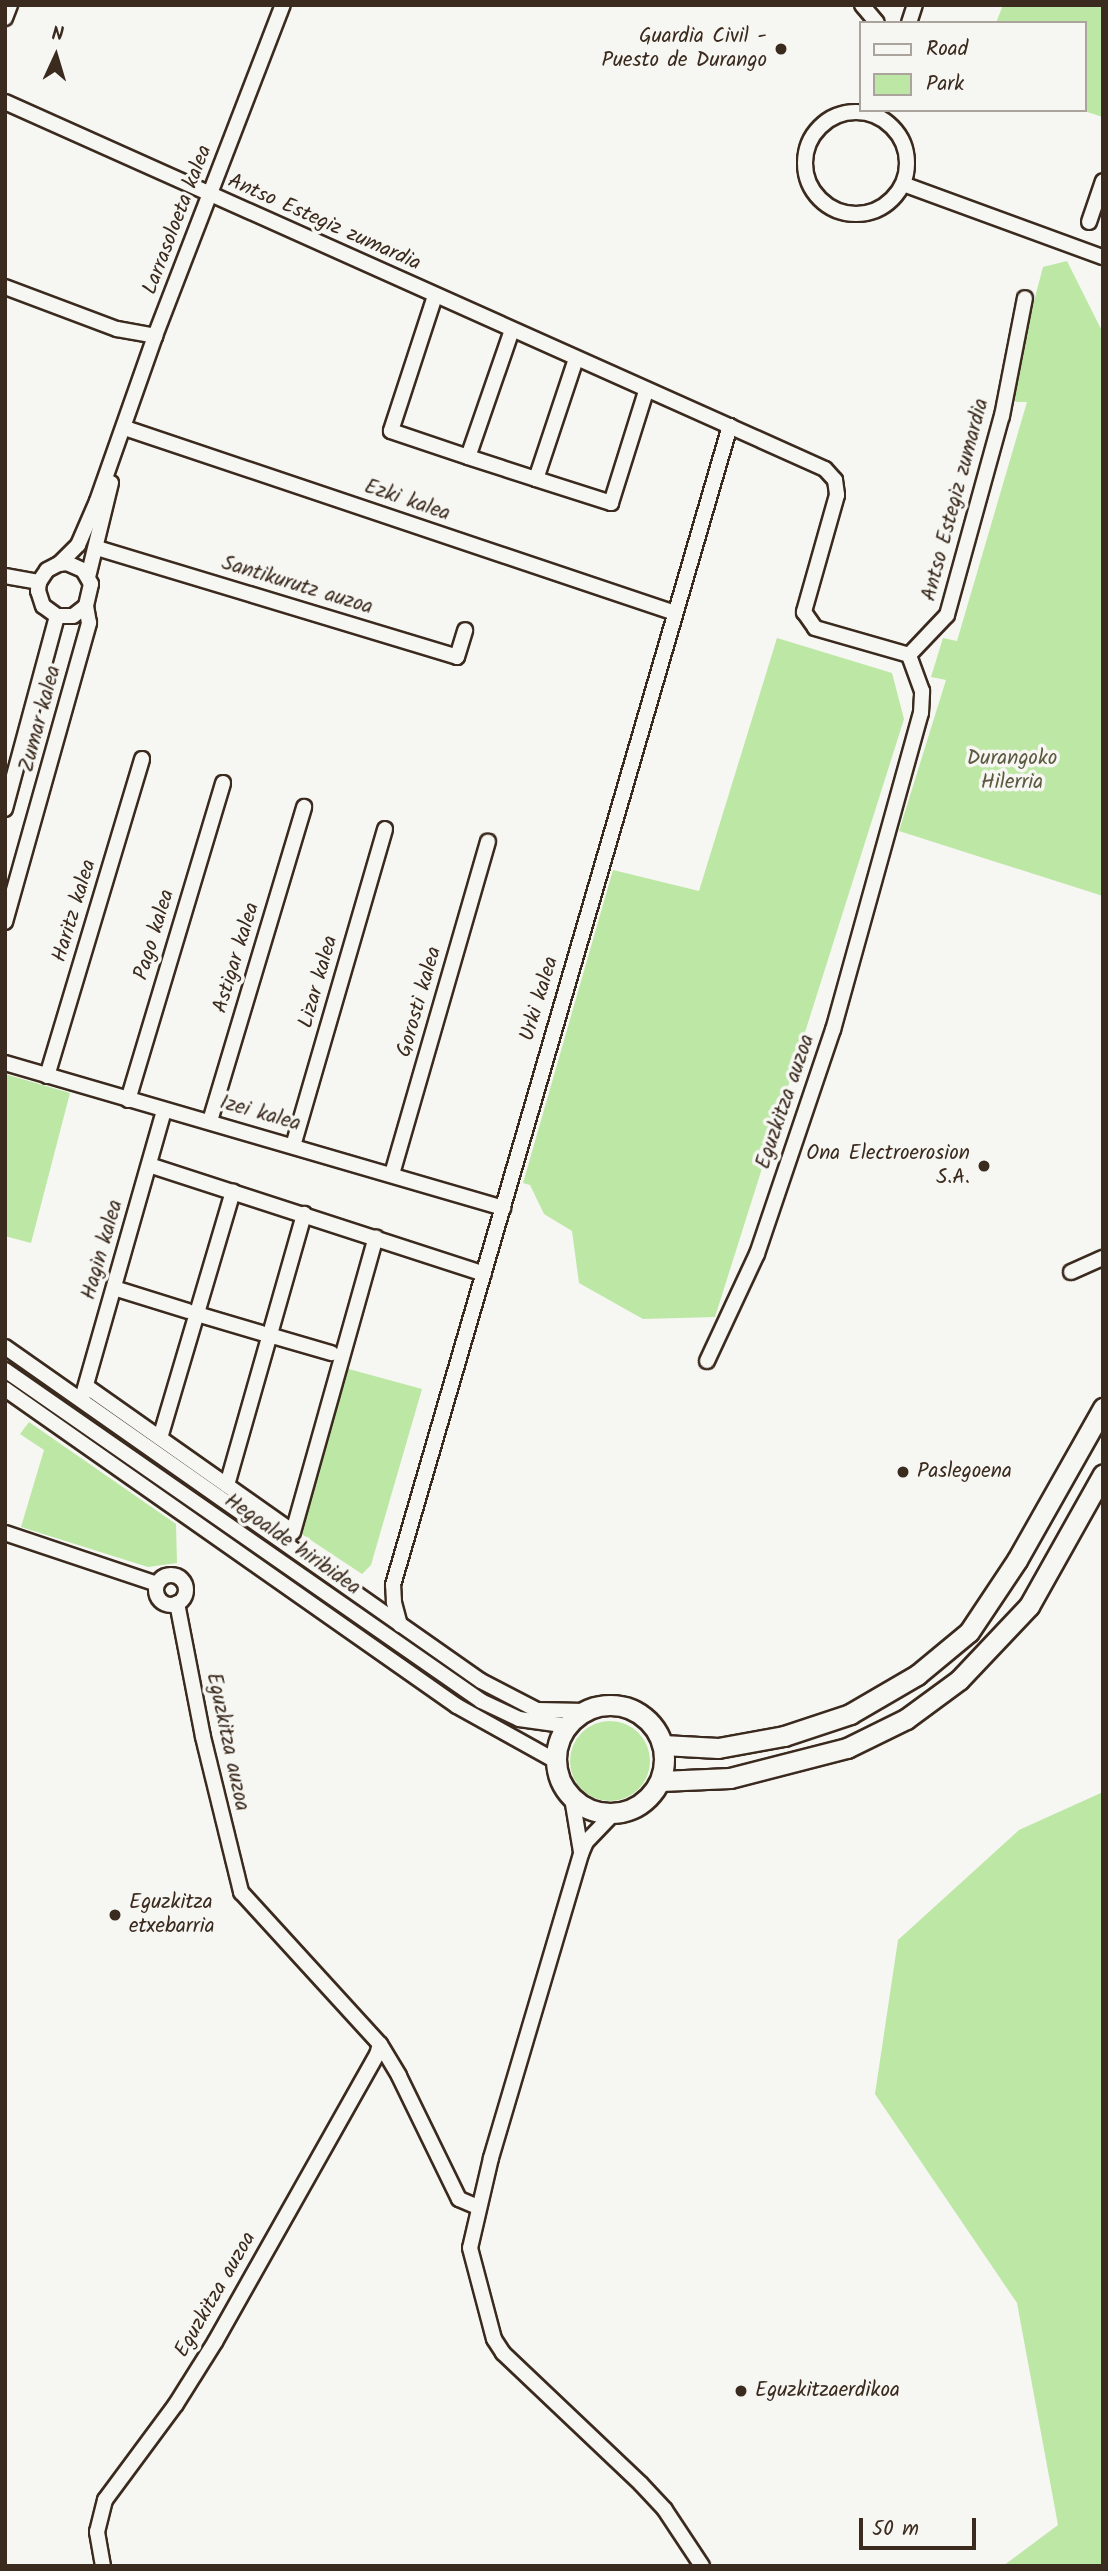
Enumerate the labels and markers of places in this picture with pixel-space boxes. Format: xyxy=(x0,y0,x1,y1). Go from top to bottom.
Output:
place label: Guardia Civil - Puesto de Durango xyxy=(602,24,767,74)
marker: Guardia Civil - Puesto de Durango xyxy=(773,41,789,57)
place label: Ona Electroerosion S.A. xyxy=(806,1141,970,1191)
marker: Ona Electroerosion S.A. xyxy=(976,1158,992,1174)
place label: Paslegoena xyxy=(917,1459,1012,1485)
marker: Paslegoena xyxy=(895,1464,911,1480)
place label: Eguzkitza etxebarria xyxy=(129,1890,215,1940)
marker: Eguzkitza etxebarria xyxy=(107,1907,123,1923)
place label: Eguzkitzaerdikoa xyxy=(755,2378,900,2404)
marker: Eguzkitzaerdikoa xyxy=(733,2383,749,2399)

